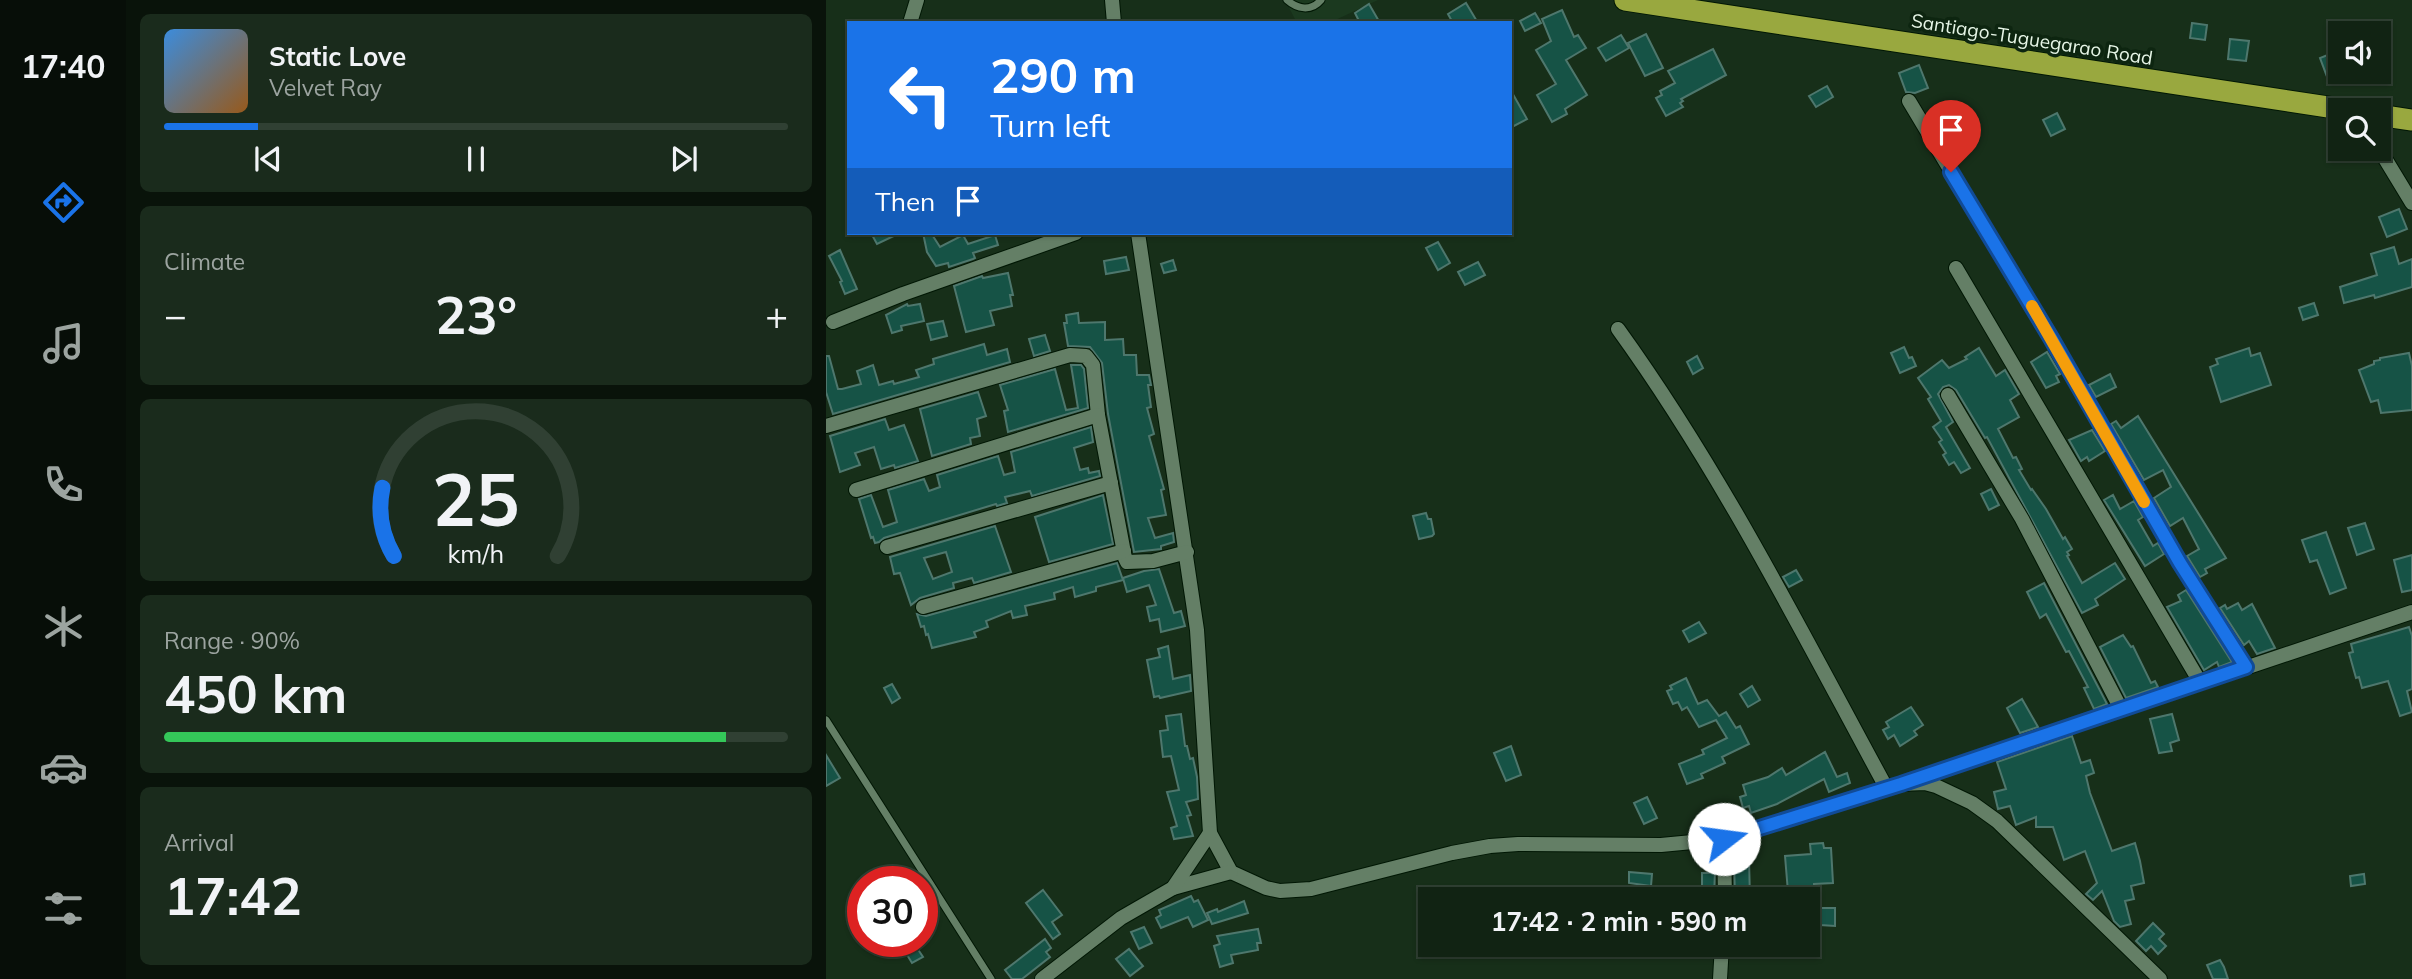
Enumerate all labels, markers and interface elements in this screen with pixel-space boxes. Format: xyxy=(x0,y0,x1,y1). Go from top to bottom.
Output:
street label: Santiago-Tuguegarao Road xyxy=(1910,8,2154,70)
map controls xyxy=(2328,21,2391,161)
button: sound xyxy=(2328,21,2391,84)
text: Static Love xyxy=(269,40,406,73)
text: 290 m xyxy=(990,44,1136,105)
text: 17:40 xyxy=(21,46,105,86)
icon: left xyxy=(875,49,966,140)
text: Velvet Ray xyxy=(269,73,382,102)
button: search xyxy=(2328,98,2391,161)
pin xyxy=(1921,100,1981,172)
text: Turn left xyxy=(990,105,1110,145)
icon: arrive xyxy=(1932,111,1970,149)
icon: previous xyxy=(249,140,287,178)
icon: pause xyxy=(457,140,495,178)
icon: next xyxy=(665,140,703,178)
icon: directions xyxy=(39,178,88,227)
icon: arrive xyxy=(949,182,987,220)
text: Then xyxy=(875,185,935,218)
text: Climate xyxy=(164,247,245,276)
text: 23° xyxy=(435,282,517,347)
text: − xyxy=(164,291,187,339)
text: + xyxy=(765,291,788,339)
icon: music xyxy=(39,319,88,368)
text: 25 xyxy=(432,453,520,544)
icon: phone xyxy=(39,460,88,509)
text: km/h xyxy=(448,537,504,568)
icon: climate xyxy=(39,602,88,651)
text: Range · 90% xyxy=(164,626,300,655)
text: 450 km xyxy=(164,661,347,726)
icon: car xyxy=(39,743,88,792)
position arrow xyxy=(1687,802,1761,876)
text: Arrival xyxy=(164,828,234,857)
text: 17:42 xyxy=(164,863,302,928)
speed limit sign: 30 xyxy=(847,866,938,957)
icon: filters xyxy=(39,884,88,933)
text: 17:42 · 2 min · 590 m xyxy=(1491,905,1747,938)

